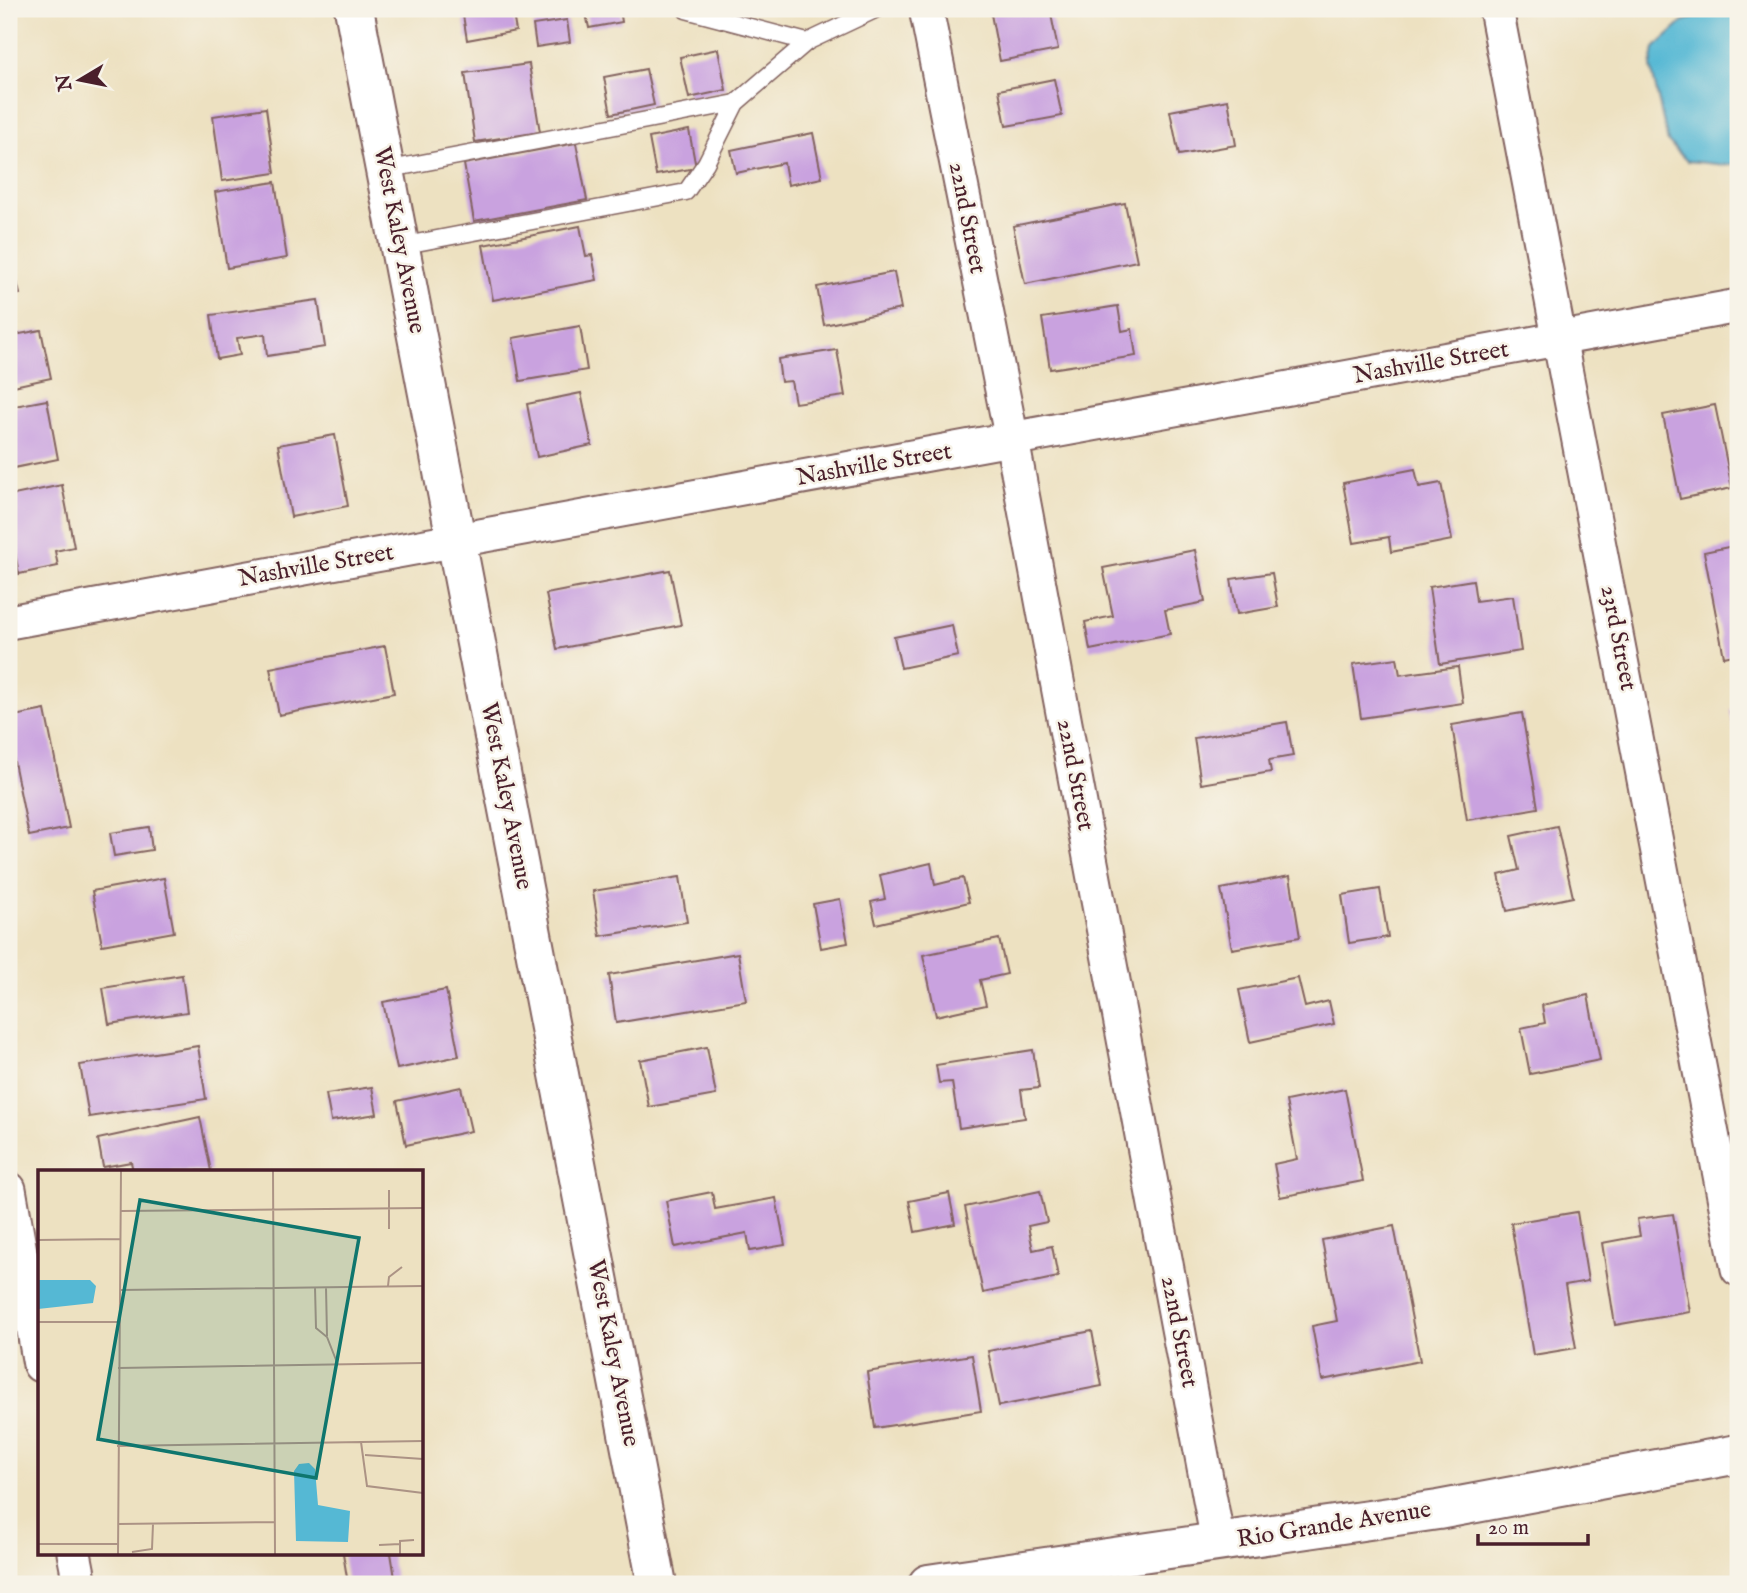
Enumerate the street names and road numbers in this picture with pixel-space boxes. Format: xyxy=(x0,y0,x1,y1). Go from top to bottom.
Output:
street label: West Kaley Avenue xyxy=(366,144,432,336)
street label: 22nd Street xyxy=(941,160,993,276)
street label: Nashville Street xyxy=(1351,334,1511,392)
street label: Nashville Street xyxy=(794,436,954,494)
street label: Nashville Street xyxy=(236,537,396,595)
street label: 23rd Street xyxy=(1593,583,1643,693)
street label: West Kaley Avenue xyxy=(473,700,539,892)
street label: 22nd Street xyxy=(1049,717,1101,833)
street label: West Kaley Avenue xyxy=(580,1257,646,1449)
street label: 22nd Street xyxy=(1153,1274,1205,1390)
street label: Rio Grande Avenue xyxy=(1235,1494,1433,1556)

